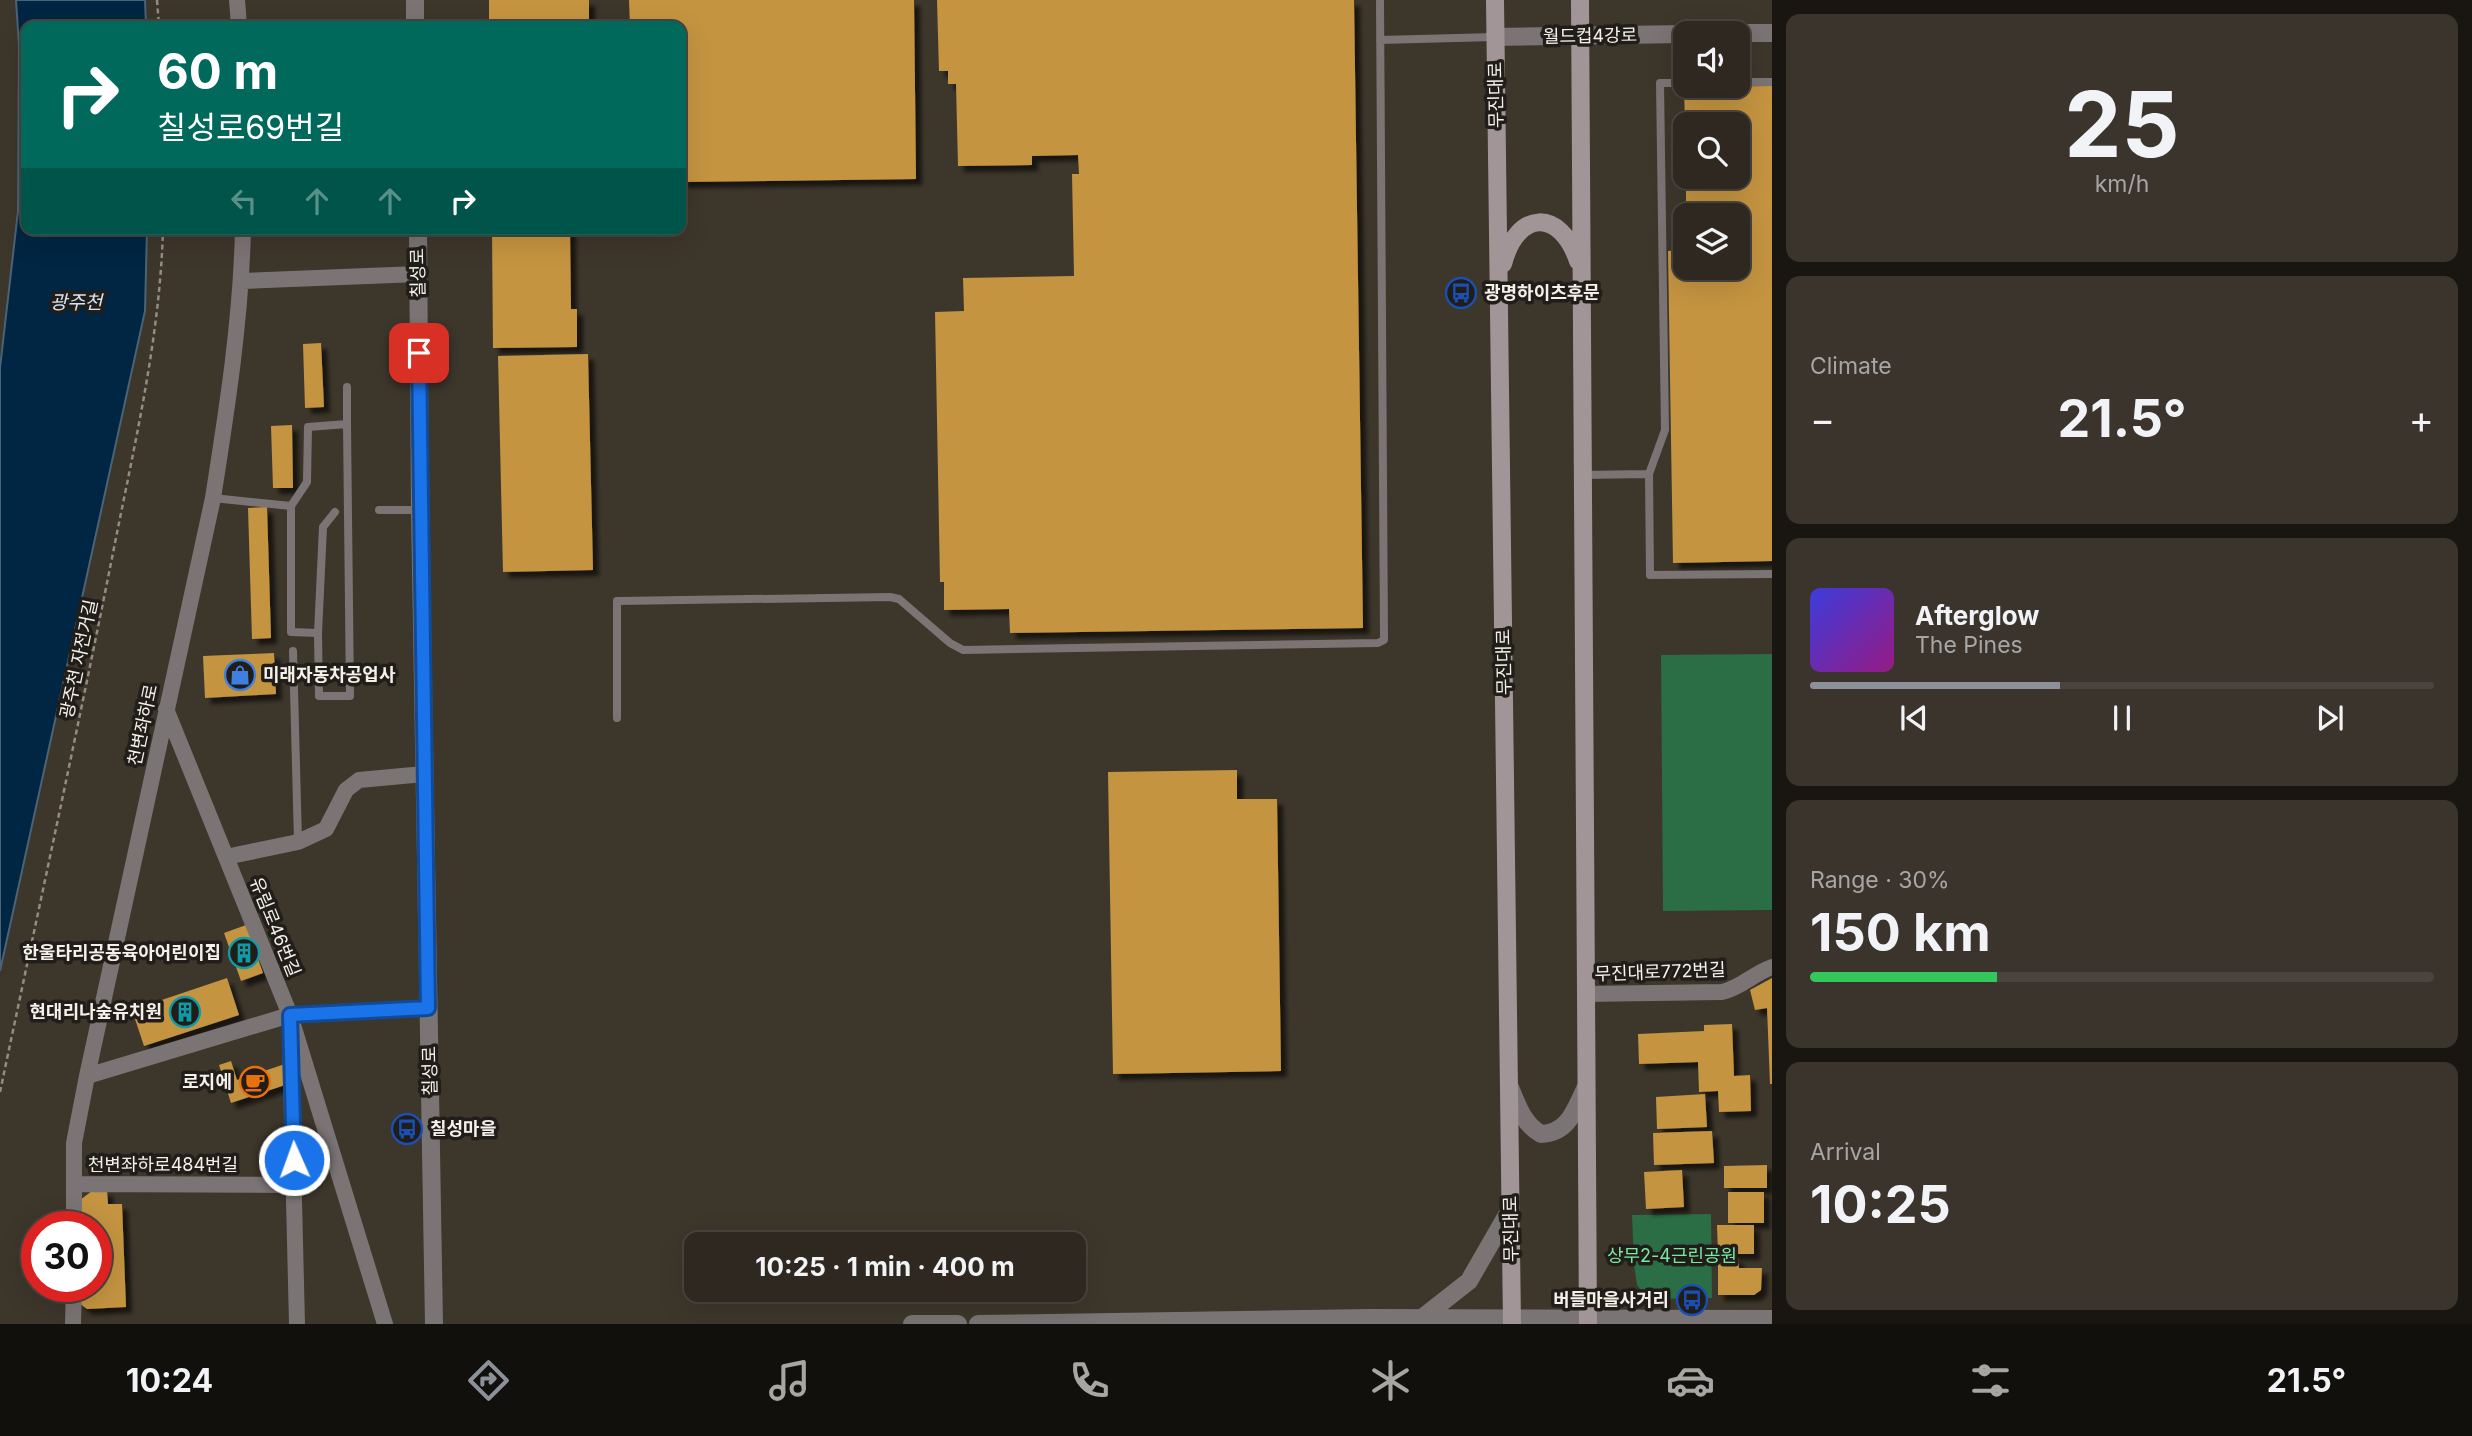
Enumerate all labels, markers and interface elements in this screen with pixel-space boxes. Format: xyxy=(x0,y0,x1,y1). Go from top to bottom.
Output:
map controls xyxy=(1673,21,1750,280)
button: sound xyxy=(1673,21,1750,98)
street label: 월드컵4강로 xyxy=(1543,24,1637,47)
text: 60 m xyxy=(157,42,278,101)
icon: right xyxy=(42,49,133,140)
street label: 무진대로 xyxy=(1484,62,1507,128)
text: 25 xyxy=(2064,69,2180,179)
text: 칠성로69번길 xyxy=(157,108,344,147)
button: search xyxy=(1673,112,1750,189)
text: km/h xyxy=(2095,170,2149,198)
icon: left xyxy=(225,182,263,220)
icon: ahead xyxy=(298,182,336,220)
icon: ahead xyxy=(371,182,409,220)
icon: right xyxy=(444,182,482,220)
button: layers xyxy=(1673,203,1750,280)
street label: 칠성로 xyxy=(407,248,428,298)
bus stop icon: 광명하이츠후문 xyxy=(1444,276,1478,310)
place label: 광명하이츠후문 xyxy=(1484,282,1600,303)
water label: 광주천 xyxy=(50,291,104,314)
pin xyxy=(389,323,449,383)
icon: arrive xyxy=(400,334,438,372)
text: Climate xyxy=(1810,352,1892,380)
text: 21.5° xyxy=(2057,387,2187,450)
text: − xyxy=(1810,396,1835,442)
text: + xyxy=(2409,396,2434,442)
street label: 광주천 자전거길 xyxy=(56,598,101,720)
text: Afterglow xyxy=(1915,600,2039,631)
street label: 무진대로 xyxy=(1492,629,1515,695)
text: The Pines xyxy=(1915,631,2023,659)
shop icon: 미래자동차공업사 xyxy=(223,658,257,692)
place label: 미래자동차공업사 xyxy=(263,664,396,685)
street label: 천변좌하로 xyxy=(124,682,161,768)
icon: previous xyxy=(1895,699,1933,737)
icon: pause xyxy=(2103,699,2141,737)
icon: next xyxy=(2311,699,2349,737)
text: Range · 30% xyxy=(1810,866,1950,894)
street label: 유림로46번길 xyxy=(246,874,305,980)
text: 150 km xyxy=(1810,901,1991,964)
building icon: 한울타리공동육아어린이집 xyxy=(227,936,261,970)
place label: 한울타리공동육아어린이집 xyxy=(22,942,221,963)
street label: 무진대로772번길 xyxy=(1594,959,1726,984)
building icon: 현대리나숲유치원 xyxy=(168,995,202,1029)
place label: 현대리나숲유치원 xyxy=(30,1001,162,1022)
street label: 칠성로 xyxy=(419,1046,440,1096)
cafe icon: 로지에 xyxy=(238,1065,272,1099)
place label: 로지에 xyxy=(182,1071,232,1092)
bus stop icon: 칠성마을 xyxy=(390,1112,424,1146)
place label: 칠성마을 xyxy=(430,1118,496,1139)
position arrow xyxy=(257,1123,331,1197)
text: Arrival xyxy=(1810,1138,1881,1166)
street label: 천변좌하로484번길 xyxy=(88,1154,238,1175)
text: 10:25 xyxy=(1810,1173,1951,1236)
street label: 무진대로 xyxy=(1499,1196,1522,1262)
speed limit sign: 30 xyxy=(21,1211,112,1302)
park label: 상무2-4근린공원 xyxy=(1607,1245,1737,1266)
text: 10:25 · 1 min · 400 m xyxy=(755,1251,1015,1282)
bus stop icon: 버들마을사거리 xyxy=(1675,1283,1709,1317)
place label: 버들마을사거리 xyxy=(1553,1289,1669,1310)
icon: directions xyxy=(464,1356,513,1405)
icon: music xyxy=(765,1356,814,1405)
icon: phone xyxy=(1065,1356,1114,1405)
icon: climate xyxy=(1366,1356,1415,1405)
icon: car xyxy=(1666,1356,1715,1405)
icon: filters xyxy=(1966,1356,2015,1405)
text: 10:24 xyxy=(126,1361,213,1400)
text: 21.5° xyxy=(2267,1361,2346,1400)

